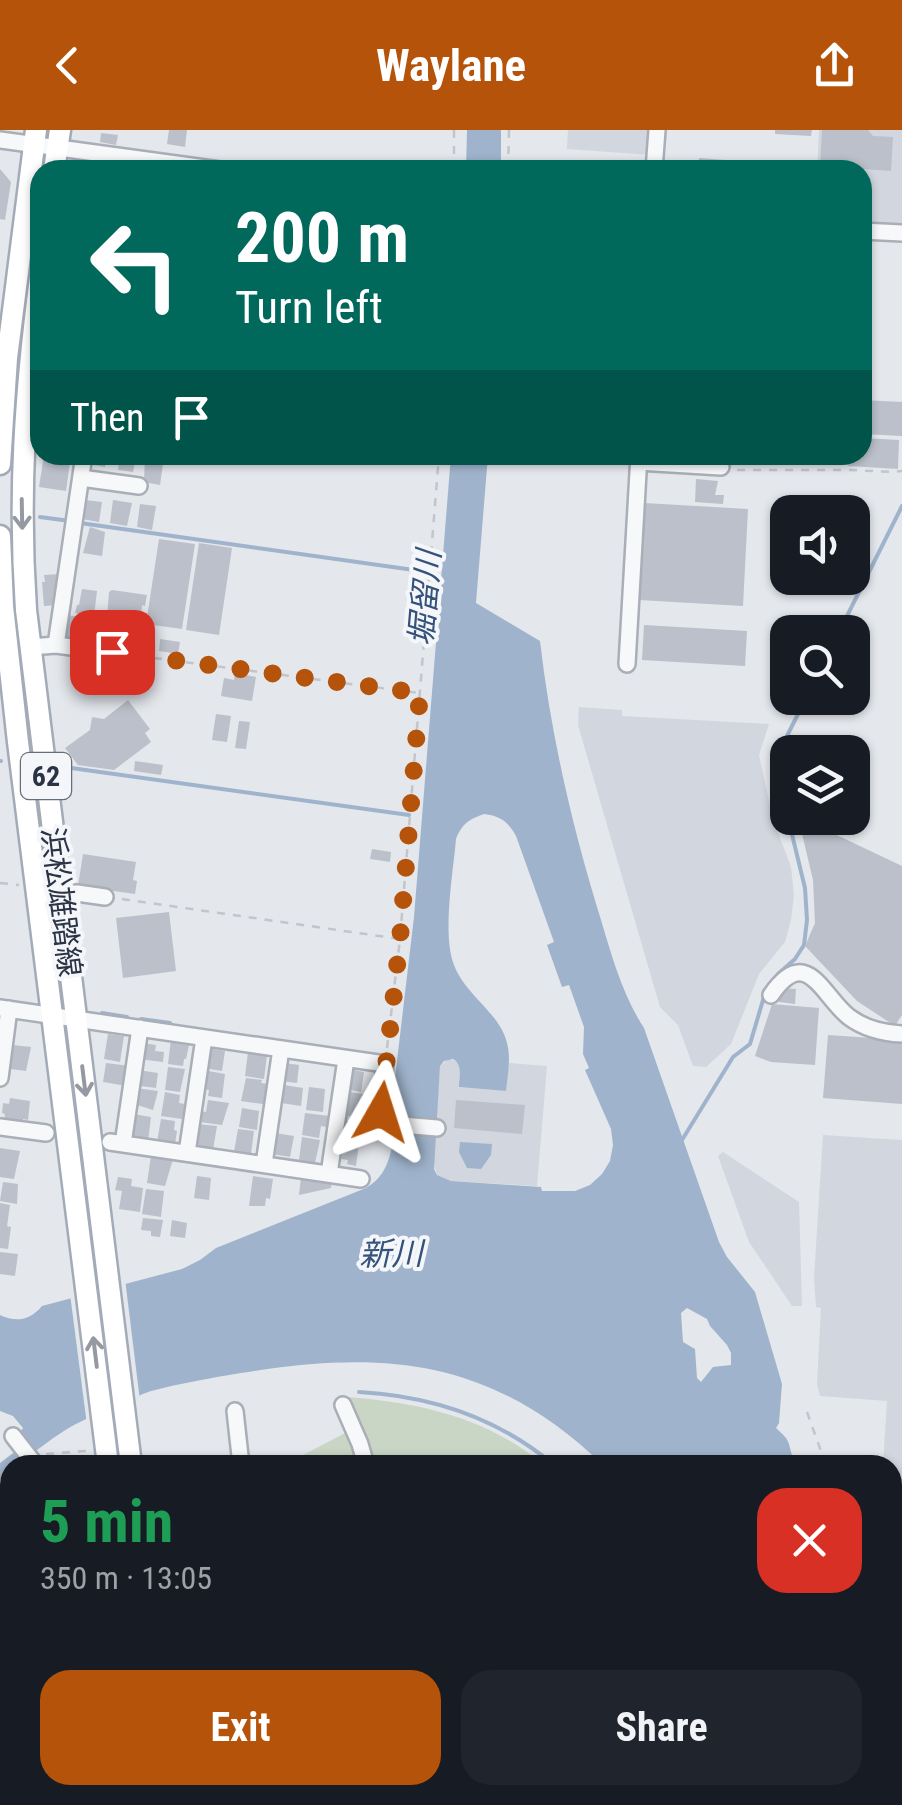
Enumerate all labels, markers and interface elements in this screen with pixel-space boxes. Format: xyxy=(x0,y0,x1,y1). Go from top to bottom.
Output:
icon: back xyxy=(40,38,95,93)
icon: share xyxy=(807,38,862,93)
text: Waylane xyxy=(376,39,526,92)
text: 200 m xyxy=(235,197,409,279)
icon: left xyxy=(70,200,200,330)
text: Turn left xyxy=(235,281,383,334)
icon: arrive xyxy=(164,390,219,445)
text: Then xyxy=(70,396,144,440)
map controls xyxy=(770,495,870,835)
button: sound xyxy=(770,495,870,595)
one-way arrow xyxy=(12,498,31,530)
water label: 堀留川 xyxy=(402,546,448,647)
pin xyxy=(70,610,155,695)
button: search xyxy=(770,615,870,715)
icon: arrive xyxy=(85,625,140,680)
button: layers xyxy=(770,735,870,835)
road number: 62 xyxy=(21,753,71,799)
street label: 浜松雄踏線 xyxy=(35,825,88,979)
position arrow xyxy=(329,1060,433,1164)
one-way arrow xyxy=(75,1064,94,1096)
water label: 新川 xyxy=(359,1234,426,1274)
one-way arrow xyxy=(85,1336,103,1369)
text: 5 min xyxy=(40,1486,173,1557)
button: close xyxy=(757,1488,862,1593)
text: 350 m · 13:05 xyxy=(40,1559,212,1597)
button: Exit xyxy=(40,1670,441,1785)
button: Share xyxy=(461,1670,862,1785)

